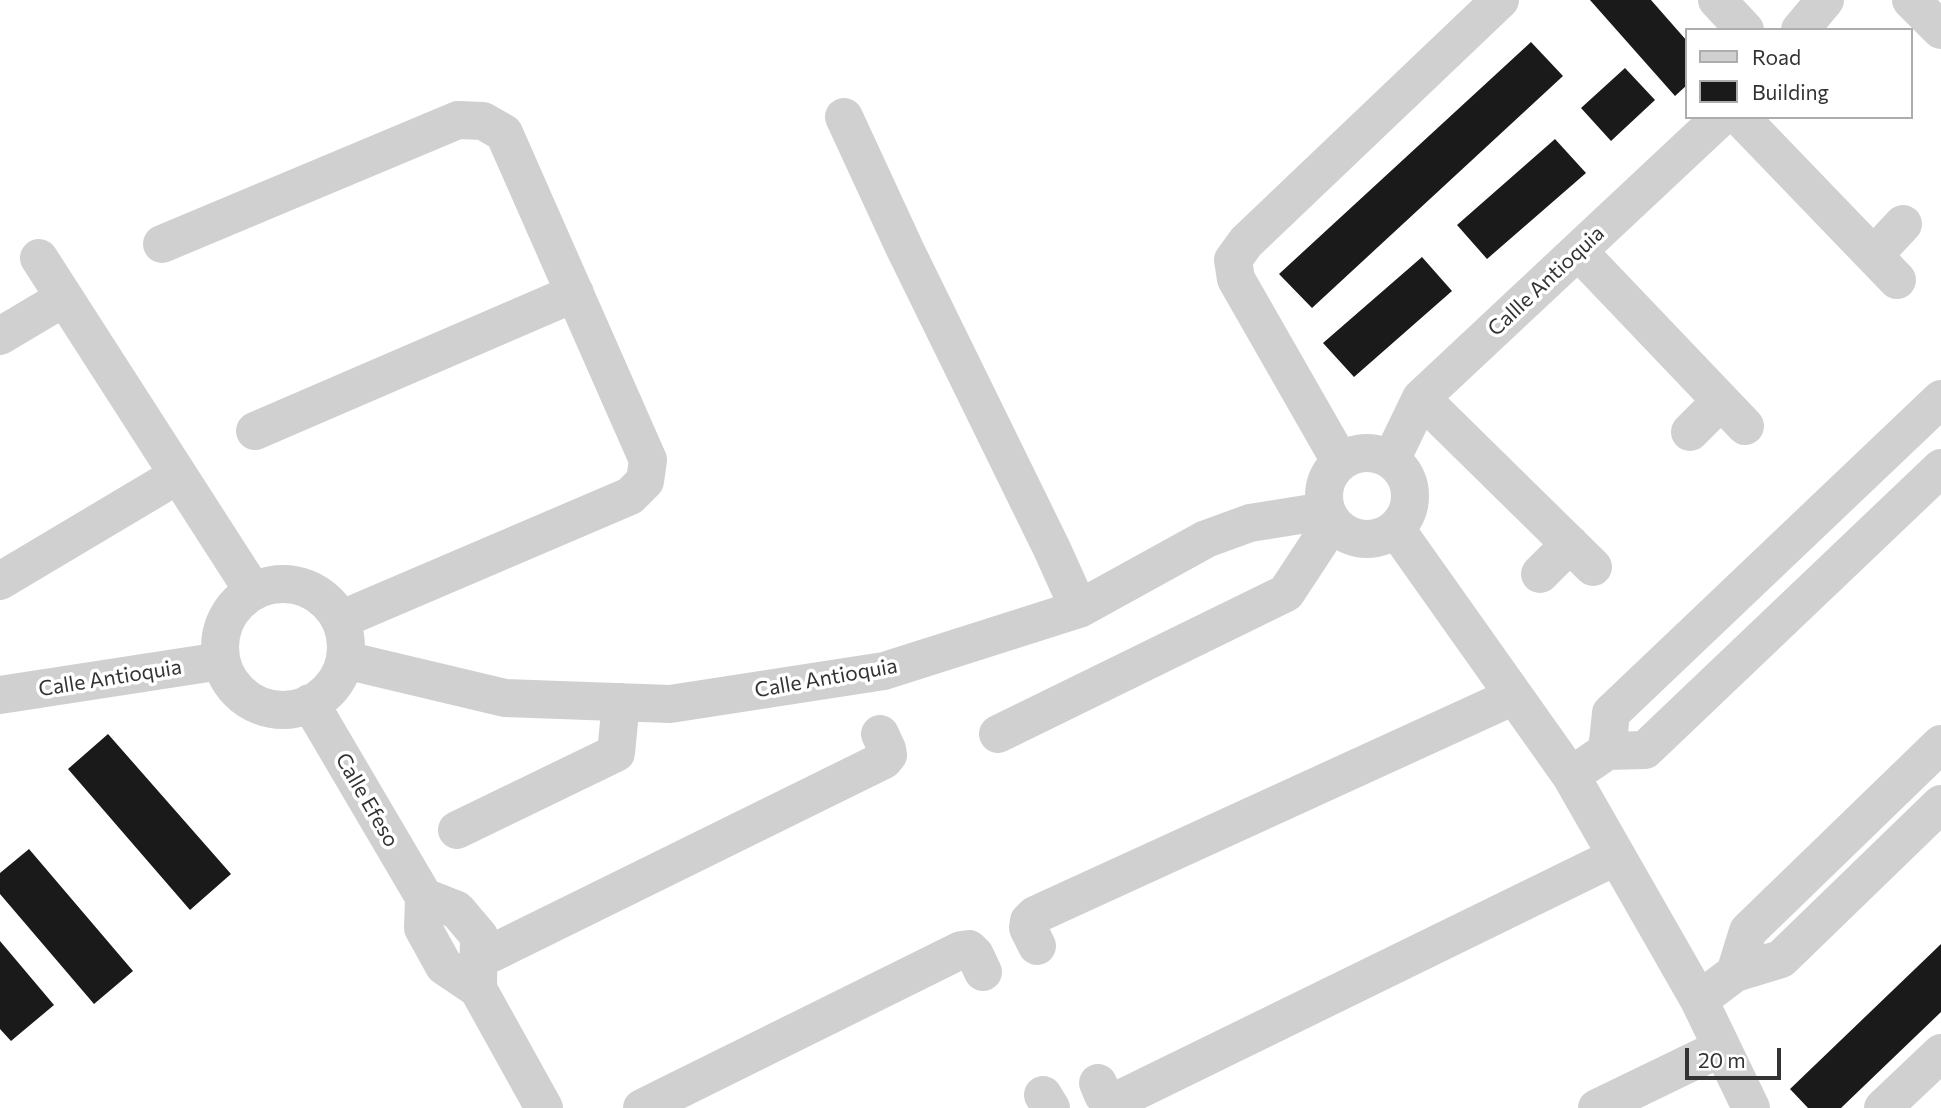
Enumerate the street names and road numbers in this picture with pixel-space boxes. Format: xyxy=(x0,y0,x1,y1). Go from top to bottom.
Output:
street label: Callle Antioquia xyxy=(1483,221,1609,341)
street label: Calle Antioquia xyxy=(753,653,899,703)
street label: Calle Antioquia xyxy=(37,654,183,702)
street label: Calle Efeso xyxy=(330,749,404,851)

